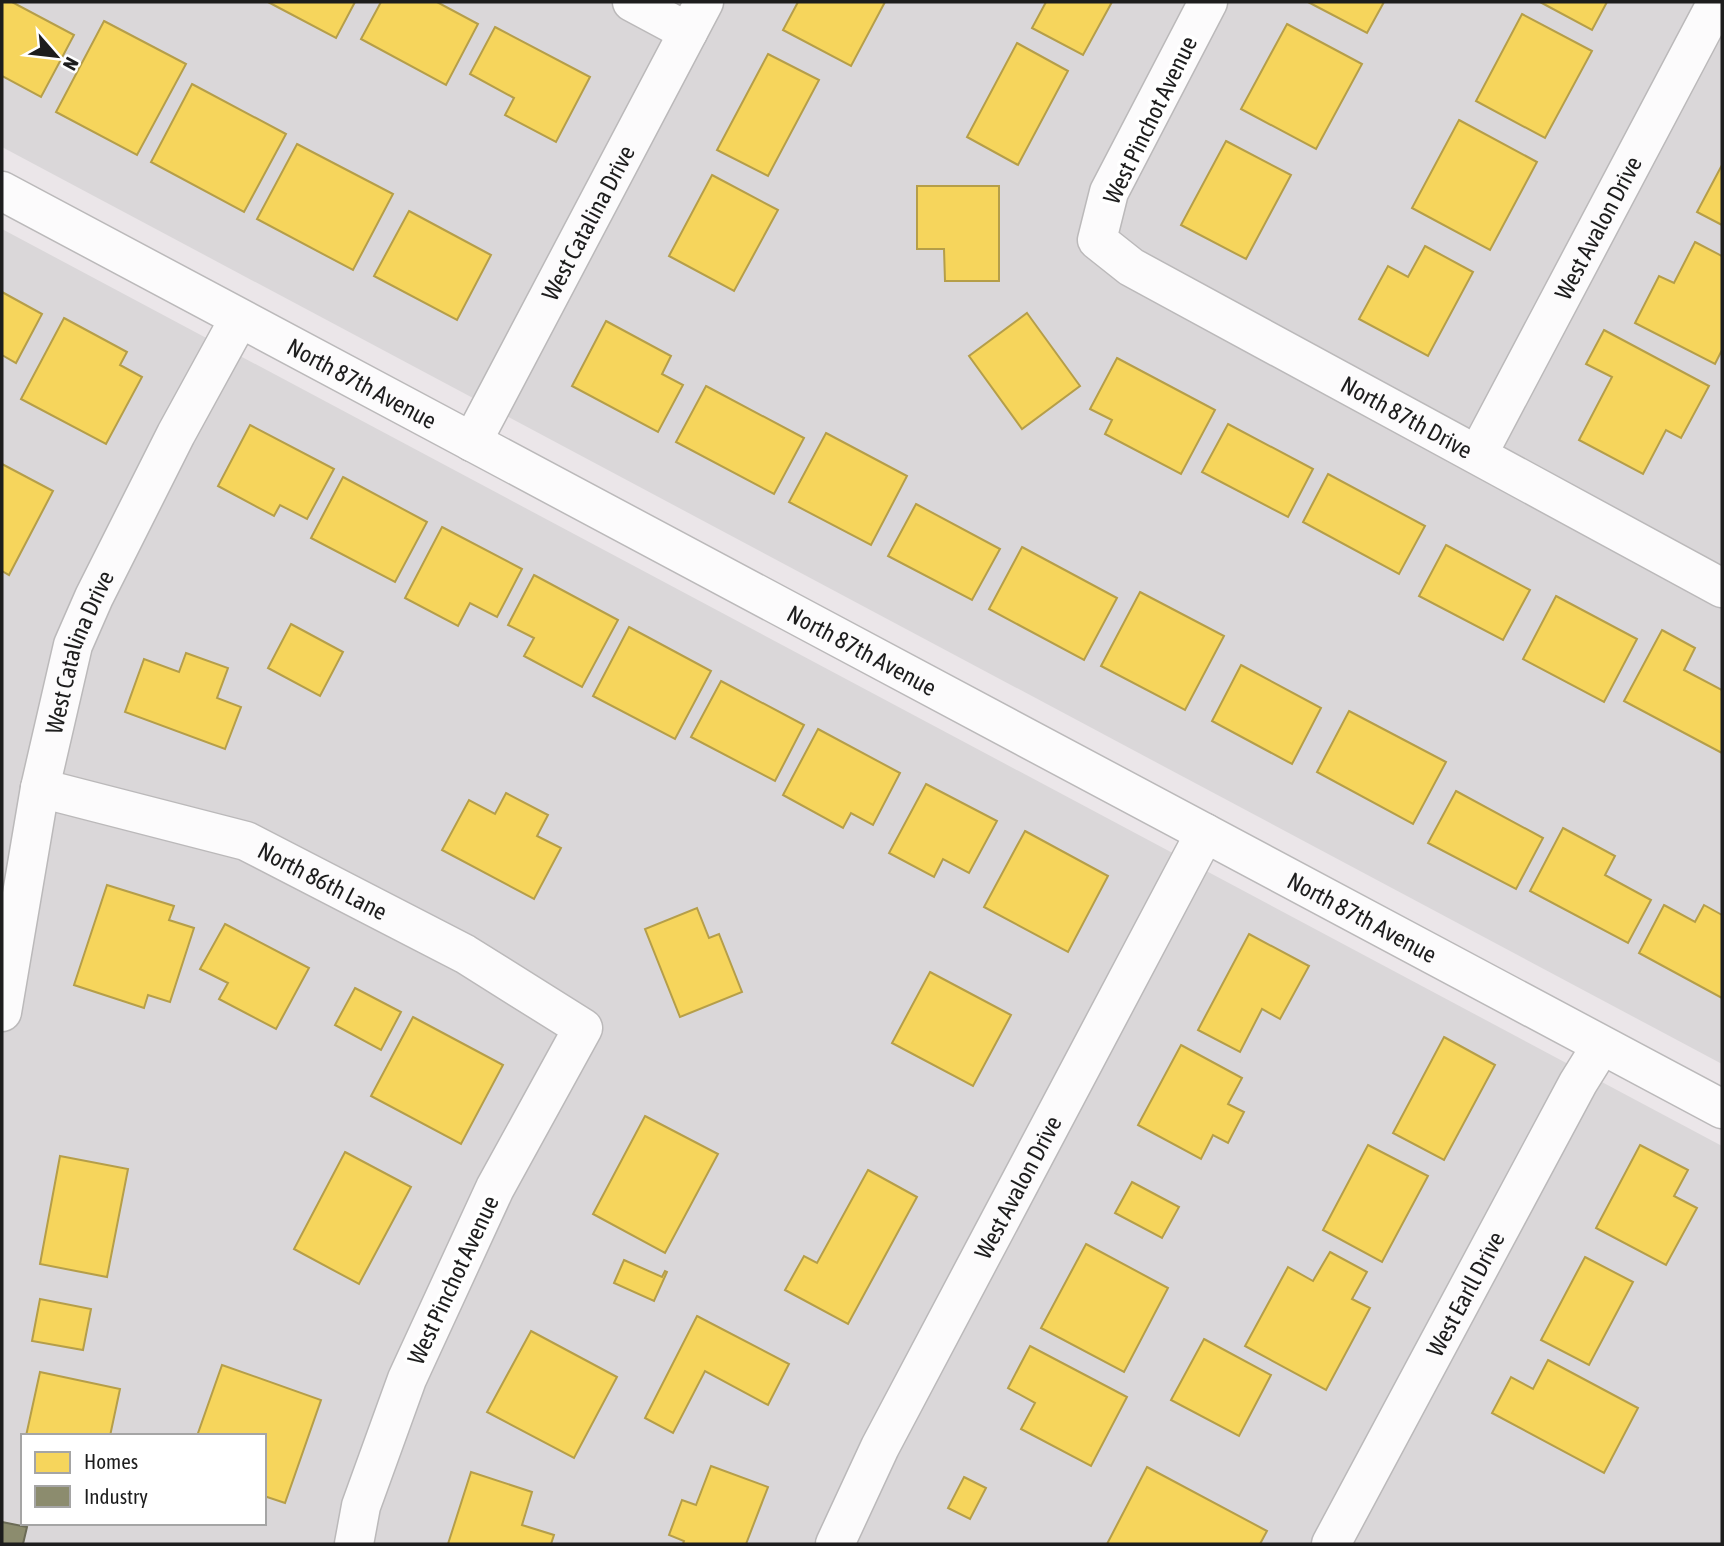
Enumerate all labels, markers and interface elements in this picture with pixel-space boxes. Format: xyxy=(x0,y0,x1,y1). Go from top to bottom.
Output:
north arrow xyxy=(21,21,91,91)
street label: West Pinchot Avenue xyxy=(1098,32,1202,208)
text: N xyxy=(59,54,83,74)
street label: West Catalina Drive xyxy=(536,141,639,305)
street label: West Avalon Drive xyxy=(1549,152,1646,304)
street label: North 87th Avenue xyxy=(283,332,441,434)
street label: North 87th Drive xyxy=(1337,370,1477,463)
street label: West Catalina Drive xyxy=(40,566,119,736)
street label: North 87th Avenue xyxy=(783,599,941,701)
street label: North 86th Lane xyxy=(254,836,392,925)
street label: North 87th Avenue xyxy=(1283,866,1442,968)
street label: West Avalon Drive xyxy=(969,1111,1066,1263)
street label: West Pinchot Avenue xyxy=(402,1191,504,1369)
street label: West Earll Drive xyxy=(1421,1227,1509,1361)
legend xyxy=(21,1434,266,1525)
text: Homes xyxy=(84,1449,138,1473)
text: Industry xyxy=(84,1484,148,1508)

